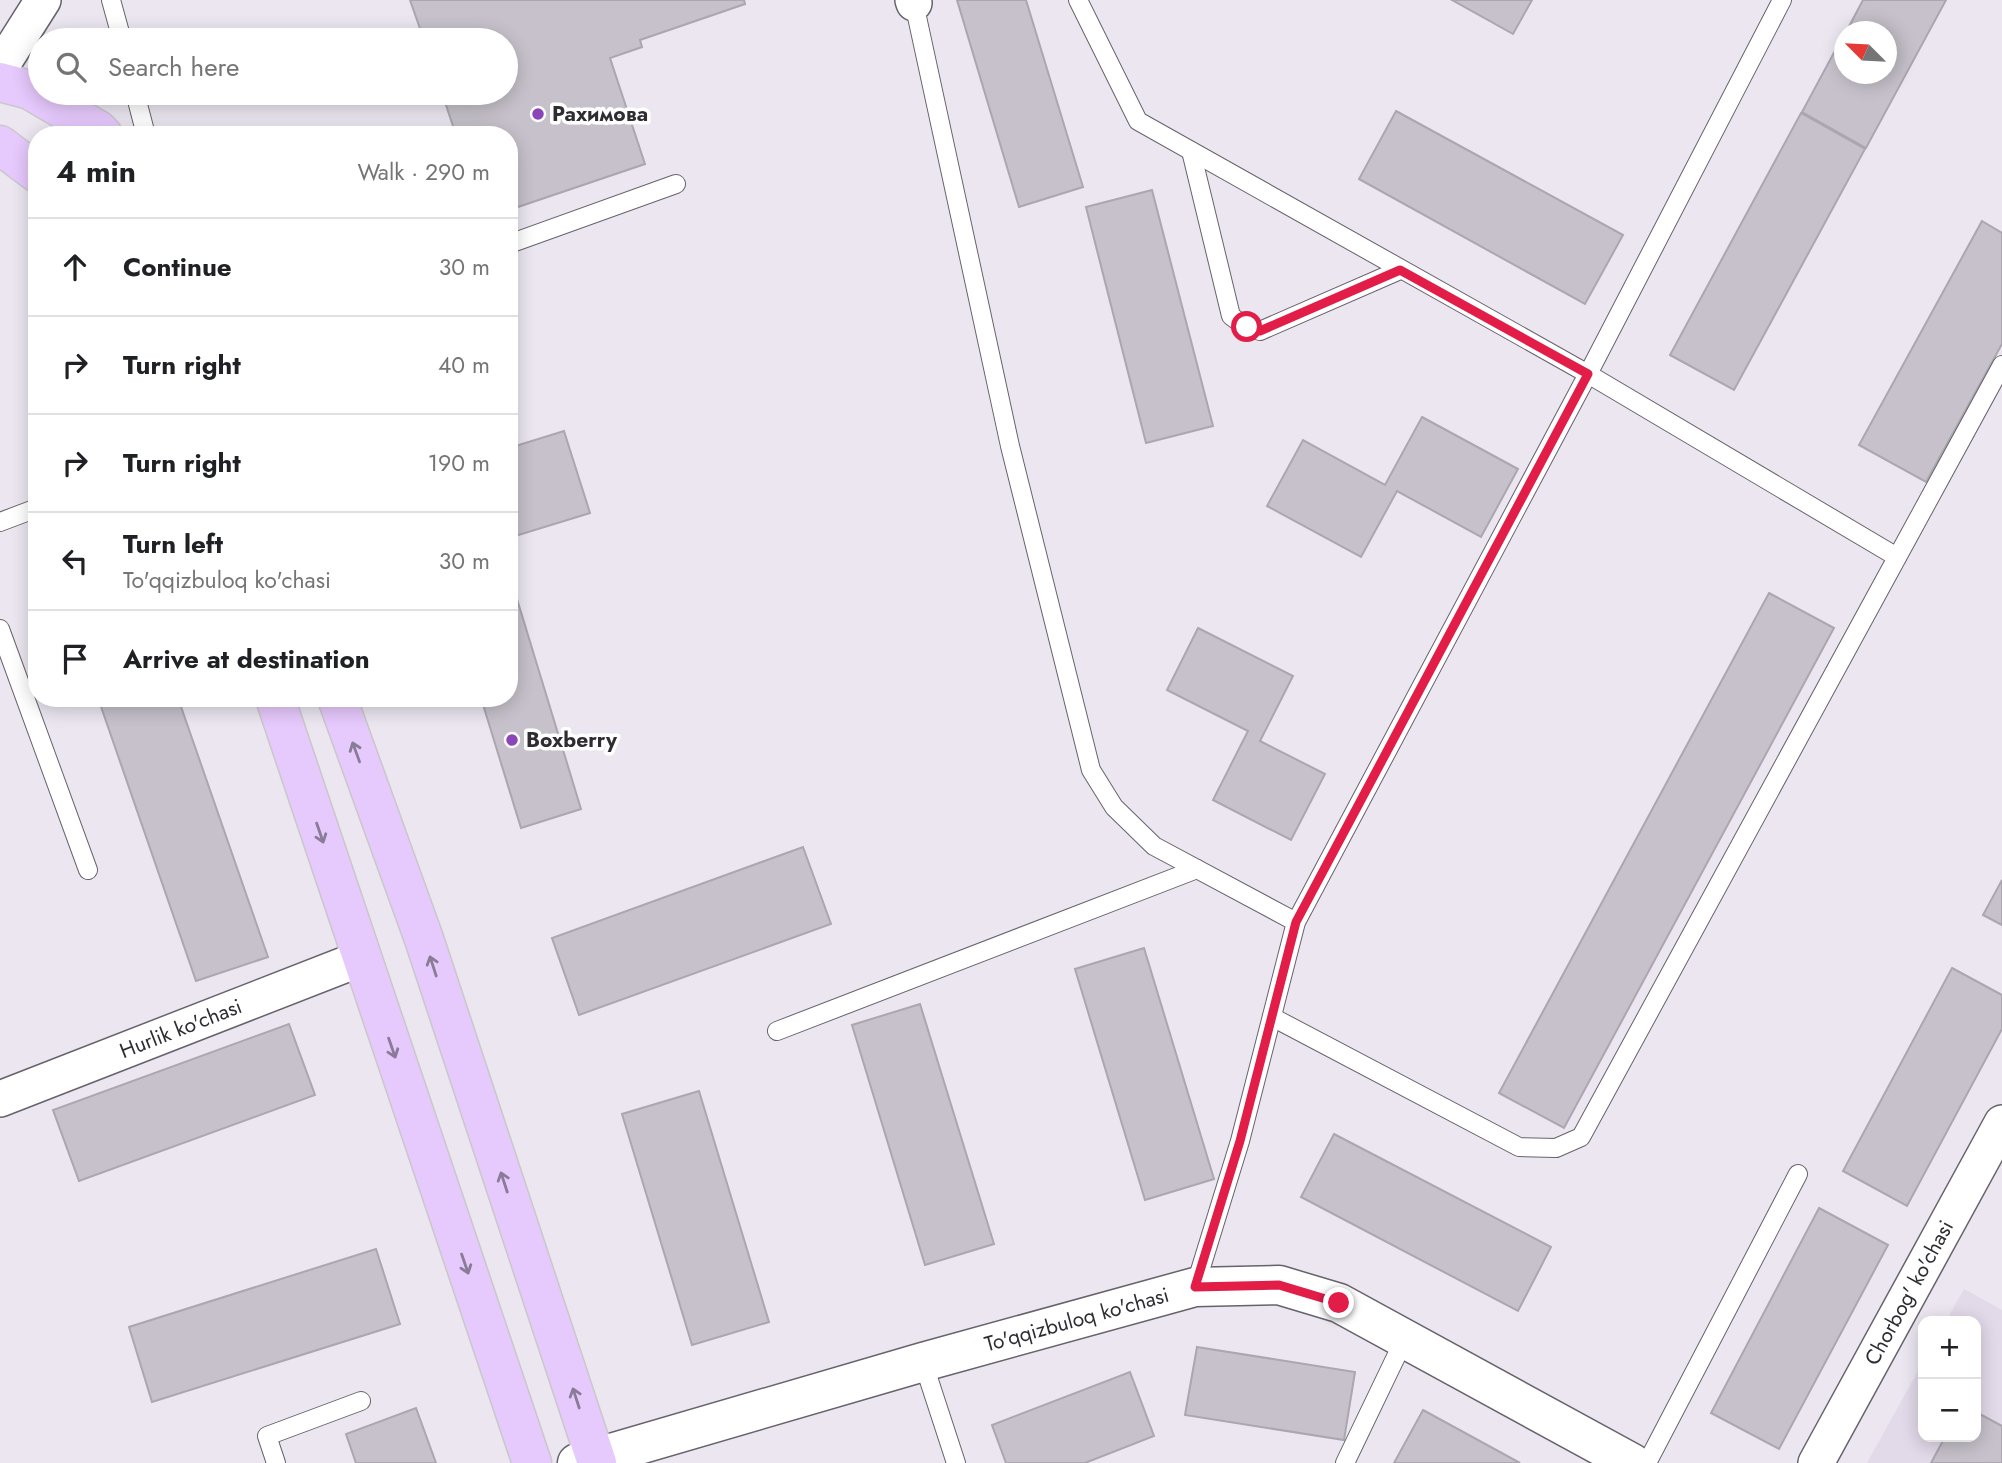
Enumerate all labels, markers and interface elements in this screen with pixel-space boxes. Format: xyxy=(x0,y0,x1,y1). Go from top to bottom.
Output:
north arrow xyxy=(1834,21,1897,84)
search box xyxy=(28,28,518,105)
icon: search xyxy=(52,48,90,86)
text: Search here xyxy=(108,48,240,86)
place label: Рахимова xyxy=(552,99,648,129)
marker: Рахимова xyxy=(530,106,546,122)
text: 4 min xyxy=(56,150,136,193)
text: Walk · 290 m xyxy=(357,155,490,189)
icon: ahead xyxy=(56,248,94,286)
text: Continue xyxy=(123,248,232,286)
text: 30 m xyxy=(439,250,490,284)
route start xyxy=(1231,311,1262,342)
icon: right xyxy=(56,346,94,384)
text: Turn right xyxy=(123,346,241,384)
text: 40 m xyxy=(438,348,490,382)
icon: right xyxy=(56,444,94,482)
text: Turn right xyxy=(123,444,241,482)
text: 190 m xyxy=(428,446,490,480)
text: Turn left xyxy=(123,525,223,563)
icon: left xyxy=(56,542,94,580)
text: 30 m xyxy=(439,544,490,578)
text: To'qqizbuloq ko'chasi xyxy=(123,563,331,597)
icon: arrive xyxy=(56,640,94,678)
text: Arrive at destination xyxy=(123,640,370,678)
place label: Boxberry xyxy=(526,725,618,755)
marker: Boxberry xyxy=(504,732,520,748)
one-way arrow xyxy=(349,742,362,763)
one-way arrow xyxy=(315,821,327,843)
one-way arrow xyxy=(426,956,438,978)
street label: Hurlik ko'chasi xyxy=(115,991,246,1066)
one-way arrow xyxy=(387,1037,399,1059)
one-way arrow xyxy=(497,1172,509,1194)
street label: Chorbog' ko'chasi xyxy=(1857,1215,1961,1371)
one-way arrow xyxy=(459,1253,472,1275)
street label: To'qqizbuloq ko'chasi xyxy=(981,1280,1172,1359)
route end xyxy=(1323,1287,1354,1318)
map controls xyxy=(1918,1316,1981,1442)
button: + xyxy=(1918,1316,1981,1379)
button: − xyxy=(1918,1379,1981,1442)
one-way arrow xyxy=(569,1388,581,1410)

